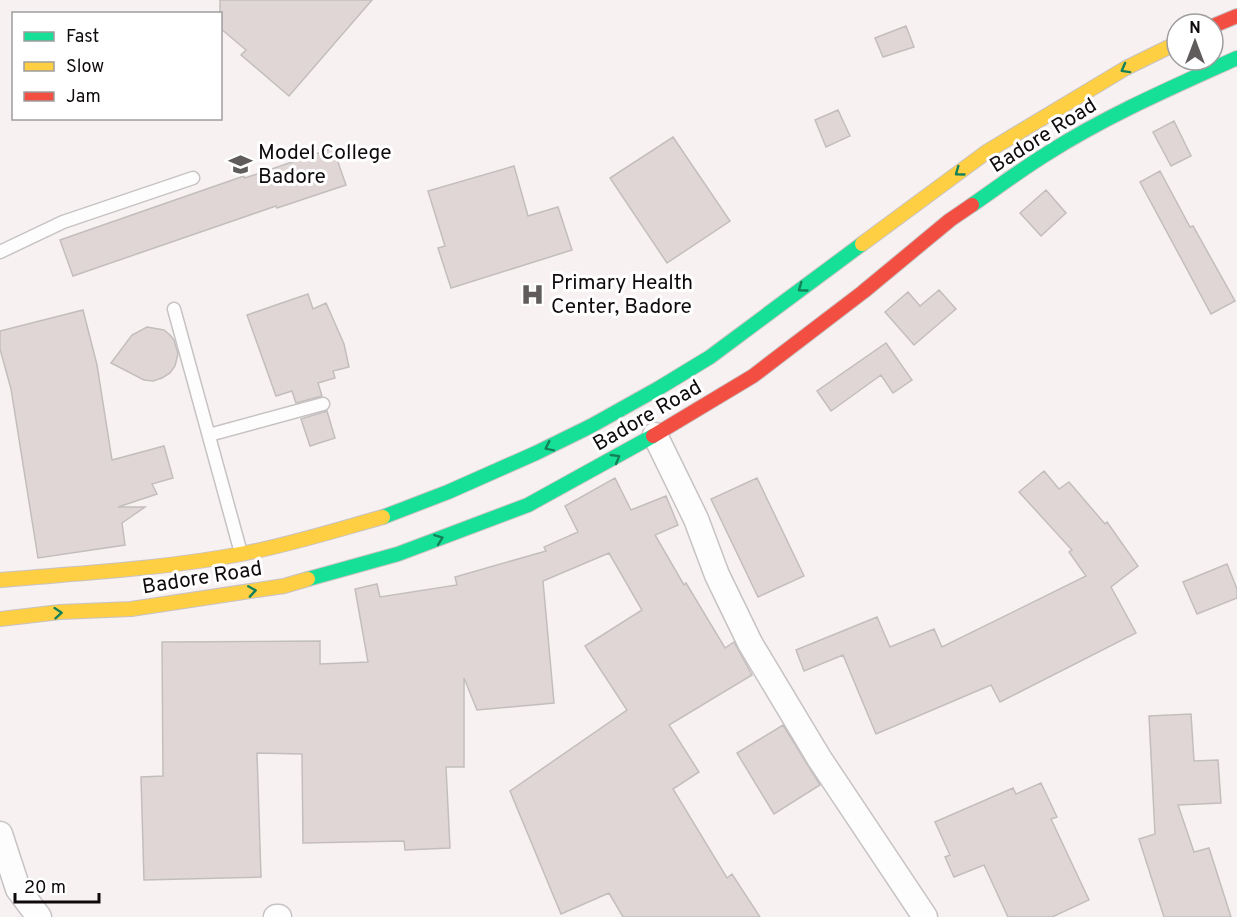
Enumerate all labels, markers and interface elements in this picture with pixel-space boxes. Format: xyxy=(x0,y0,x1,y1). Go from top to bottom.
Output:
legend xyxy=(12,12,222,120)
north arrow xyxy=(1165,12,1225,72)
text: N xyxy=(1189,19,1201,39)
text: Fast xyxy=(66,26,99,49)
text: Slow xyxy=(66,56,104,79)
one-way arrow xyxy=(1120,62,1131,73)
text: Jam xyxy=(66,86,101,109)
street label: Badore Road xyxy=(985,93,1102,180)
place label: Model College Badore xyxy=(258,140,392,191)
school or university icon: Model College Badore xyxy=(227,151,253,177)
one-way arrow xyxy=(955,165,966,176)
place label: Primary Health Center, Badore xyxy=(551,270,693,321)
hospital icon: Primary Health Center, Badore xyxy=(520,281,546,307)
one-way arrow xyxy=(798,281,809,292)
street label: Badore Road xyxy=(589,374,707,458)
one-way arrow xyxy=(544,439,555,451)
one-way arrow xyxy=(610,453,620,465)
one-way arrow xyxy=(433,533,444,546)
street label: Badore Road xyxy=(140,556,264,601)
one-way arrow xyxy=(246,585,256,598)
one-way arrow xyxy=(54,607,63,620)
scale bar xyxy=(15,866,99,904)
text: 20 m xyxy=(24,877,66,900)

